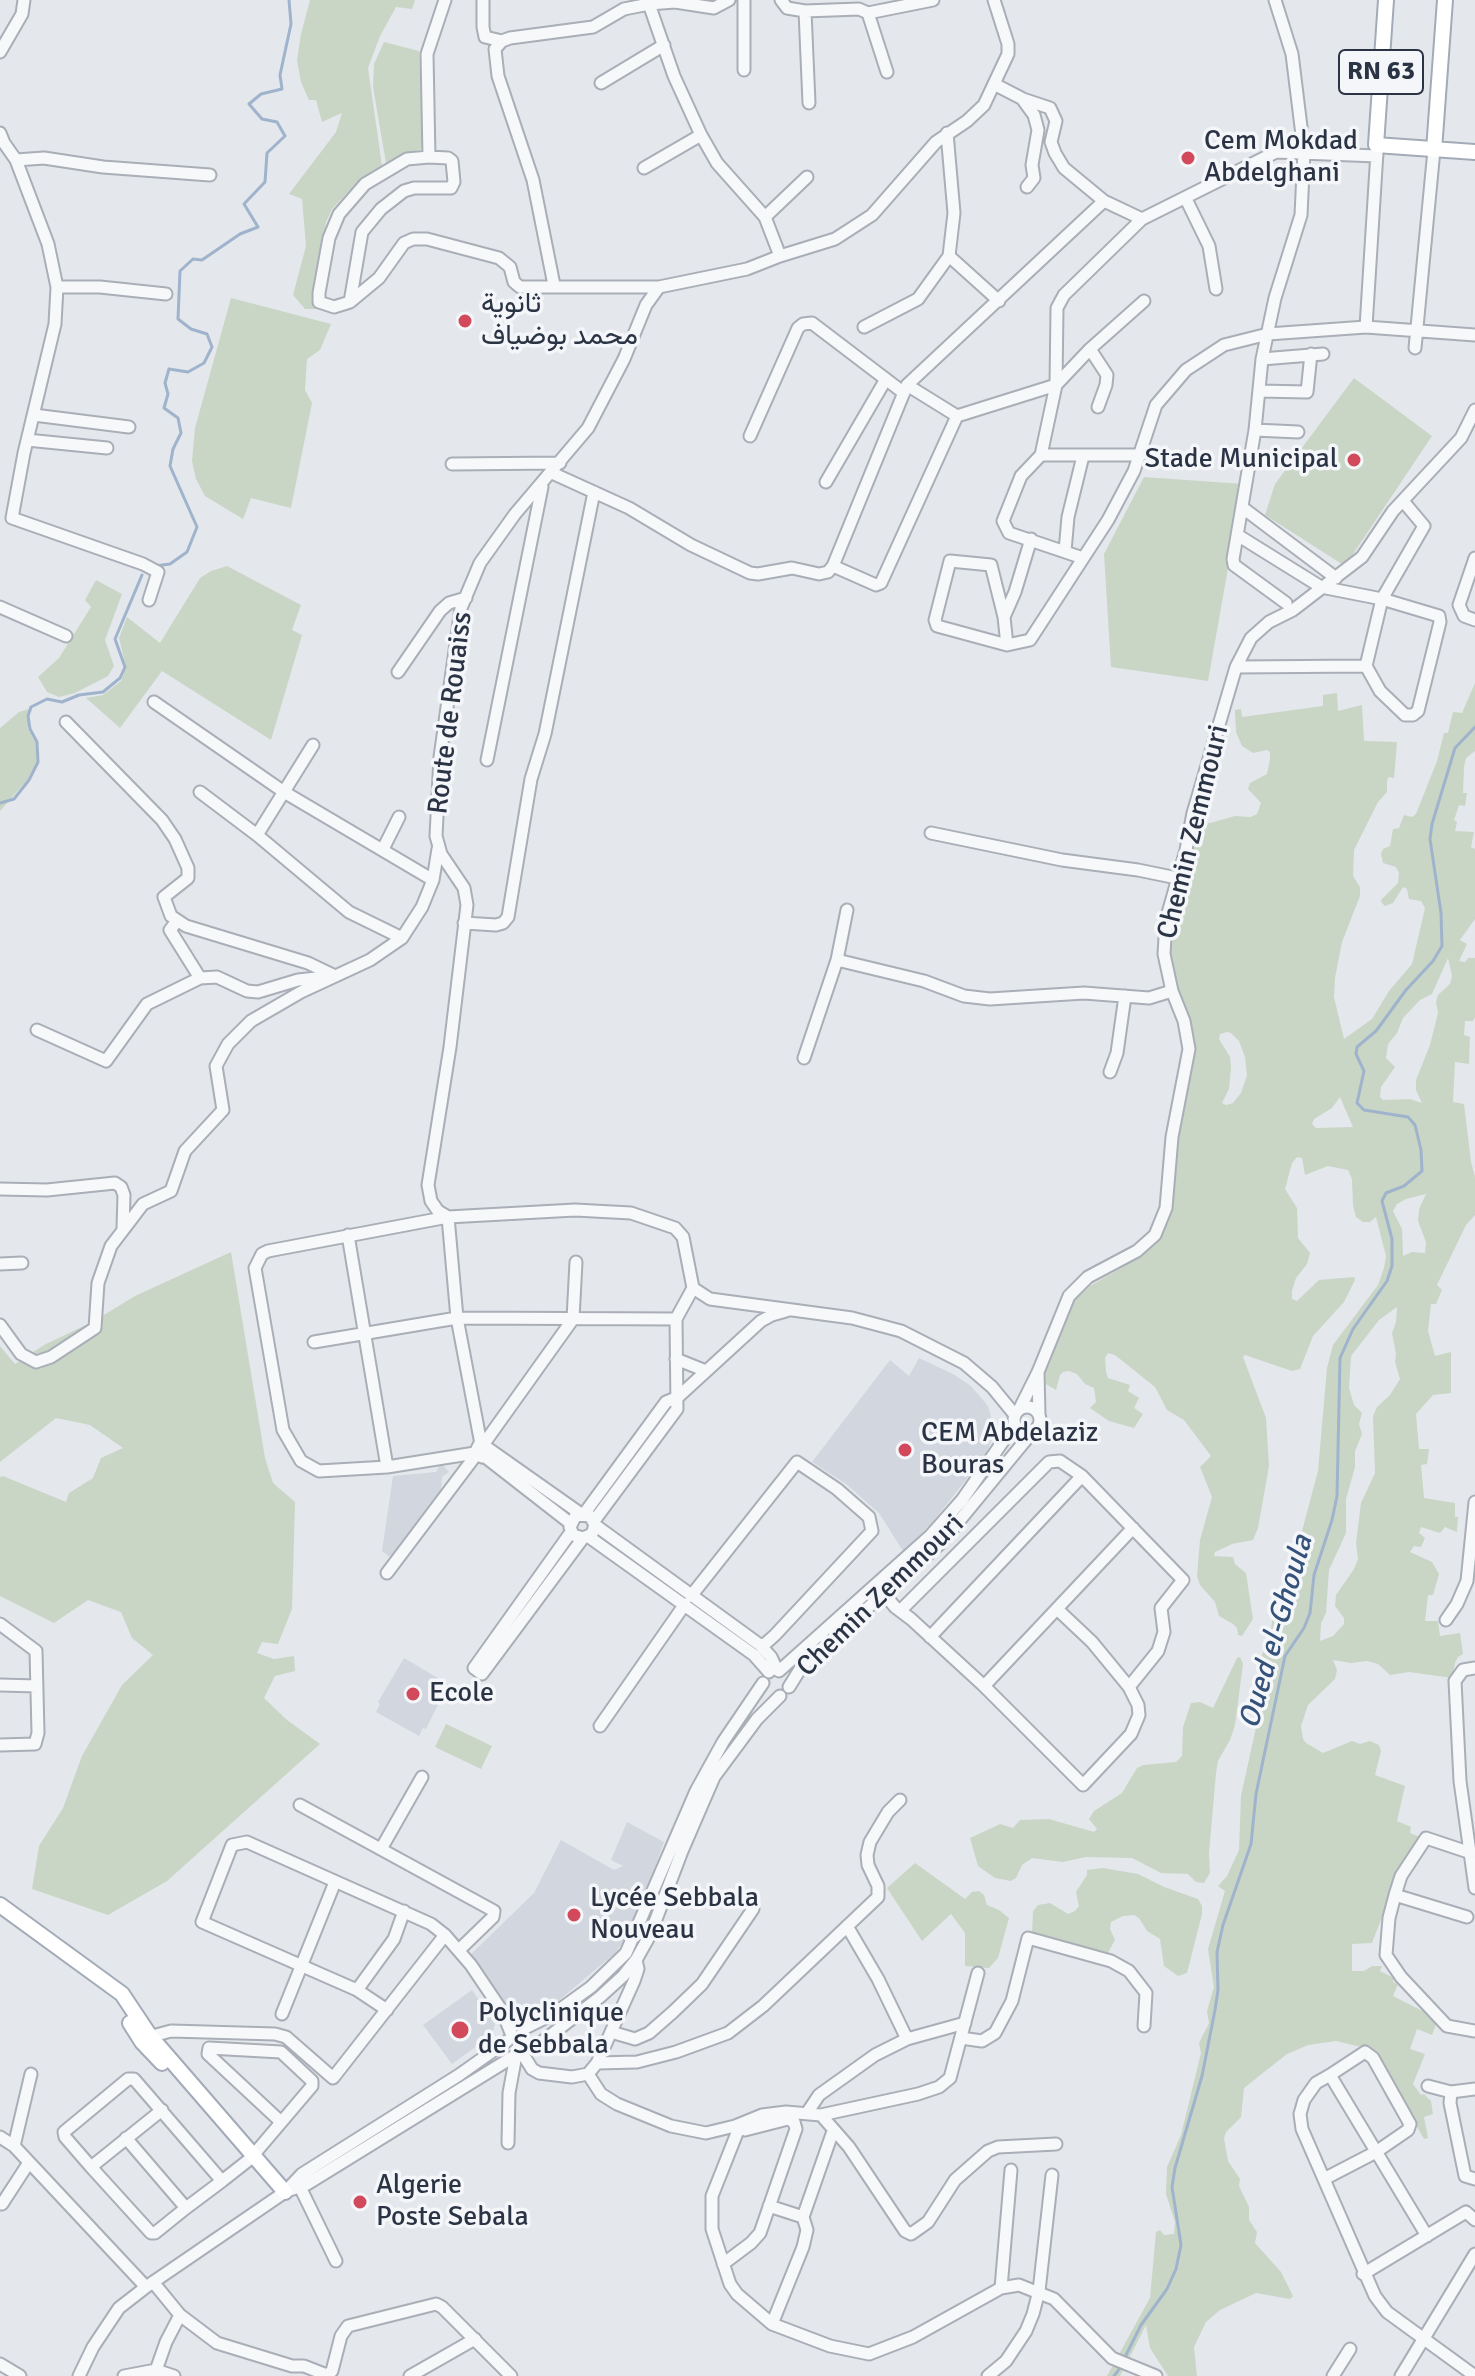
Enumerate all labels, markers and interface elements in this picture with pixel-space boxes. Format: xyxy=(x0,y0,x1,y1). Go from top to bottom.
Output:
road number: RN 63 xyxy=(1339,50,1423,94)
place label: Cem Mokdad Abdelghani xyxy=(1204,125,1358,191)
marker: Cem Mokdad Abdelghani xyxy=(1179,149,1197,167)
place label: ثانوية محمد بوضياف xyxy=(481,288,638,354)
marker: ثانوية محمد بوضياف xyxy=(456,312,474,330)
place label: Stade Municipal xyxy=(1144,443,1338,477)
marker: Stade Municipal xyxy=(1345,451,1363,469)
street label: Route de Rouaiss xyxy=(422,610,480,816)
street label: Chemin Zemmouri xyxy=(1151,721,1237,943)
place label: CEM Abdelaziz Bouras xyxy=(921,1417,1098,1483)
marker: CEM Abdelaziz Bouras xyxy=(896,1441,914,1459)
street label: Chemin Zemmouri xyxy=(790,1508,972,1684)
water label: Oued el-Ghoula xyxy=(1232,1531,1322,1733)
place label: Ecole xyxy=(429,1677,494,1711)
marker: Ecole xyxy=(404,1685,422,1703)
place label: Lycée Sebbala Nouveau xyxy=(590,1882,759,1948)
marker: Lycée Sebbala Nouveau xyxy=(565,1906,583,1924)
place label: Polyclinique de Sebbala xyxy=(478,1997,624,2063)
marker: Polyclinique de Sebbala xyxy=(449,2019,471,2041)
place label: Algerie Poste Sebala xyxy=(376,2169,529,2235)
marker: Algerie Poste Sebala xyxy=(351,2193,369,2211)

